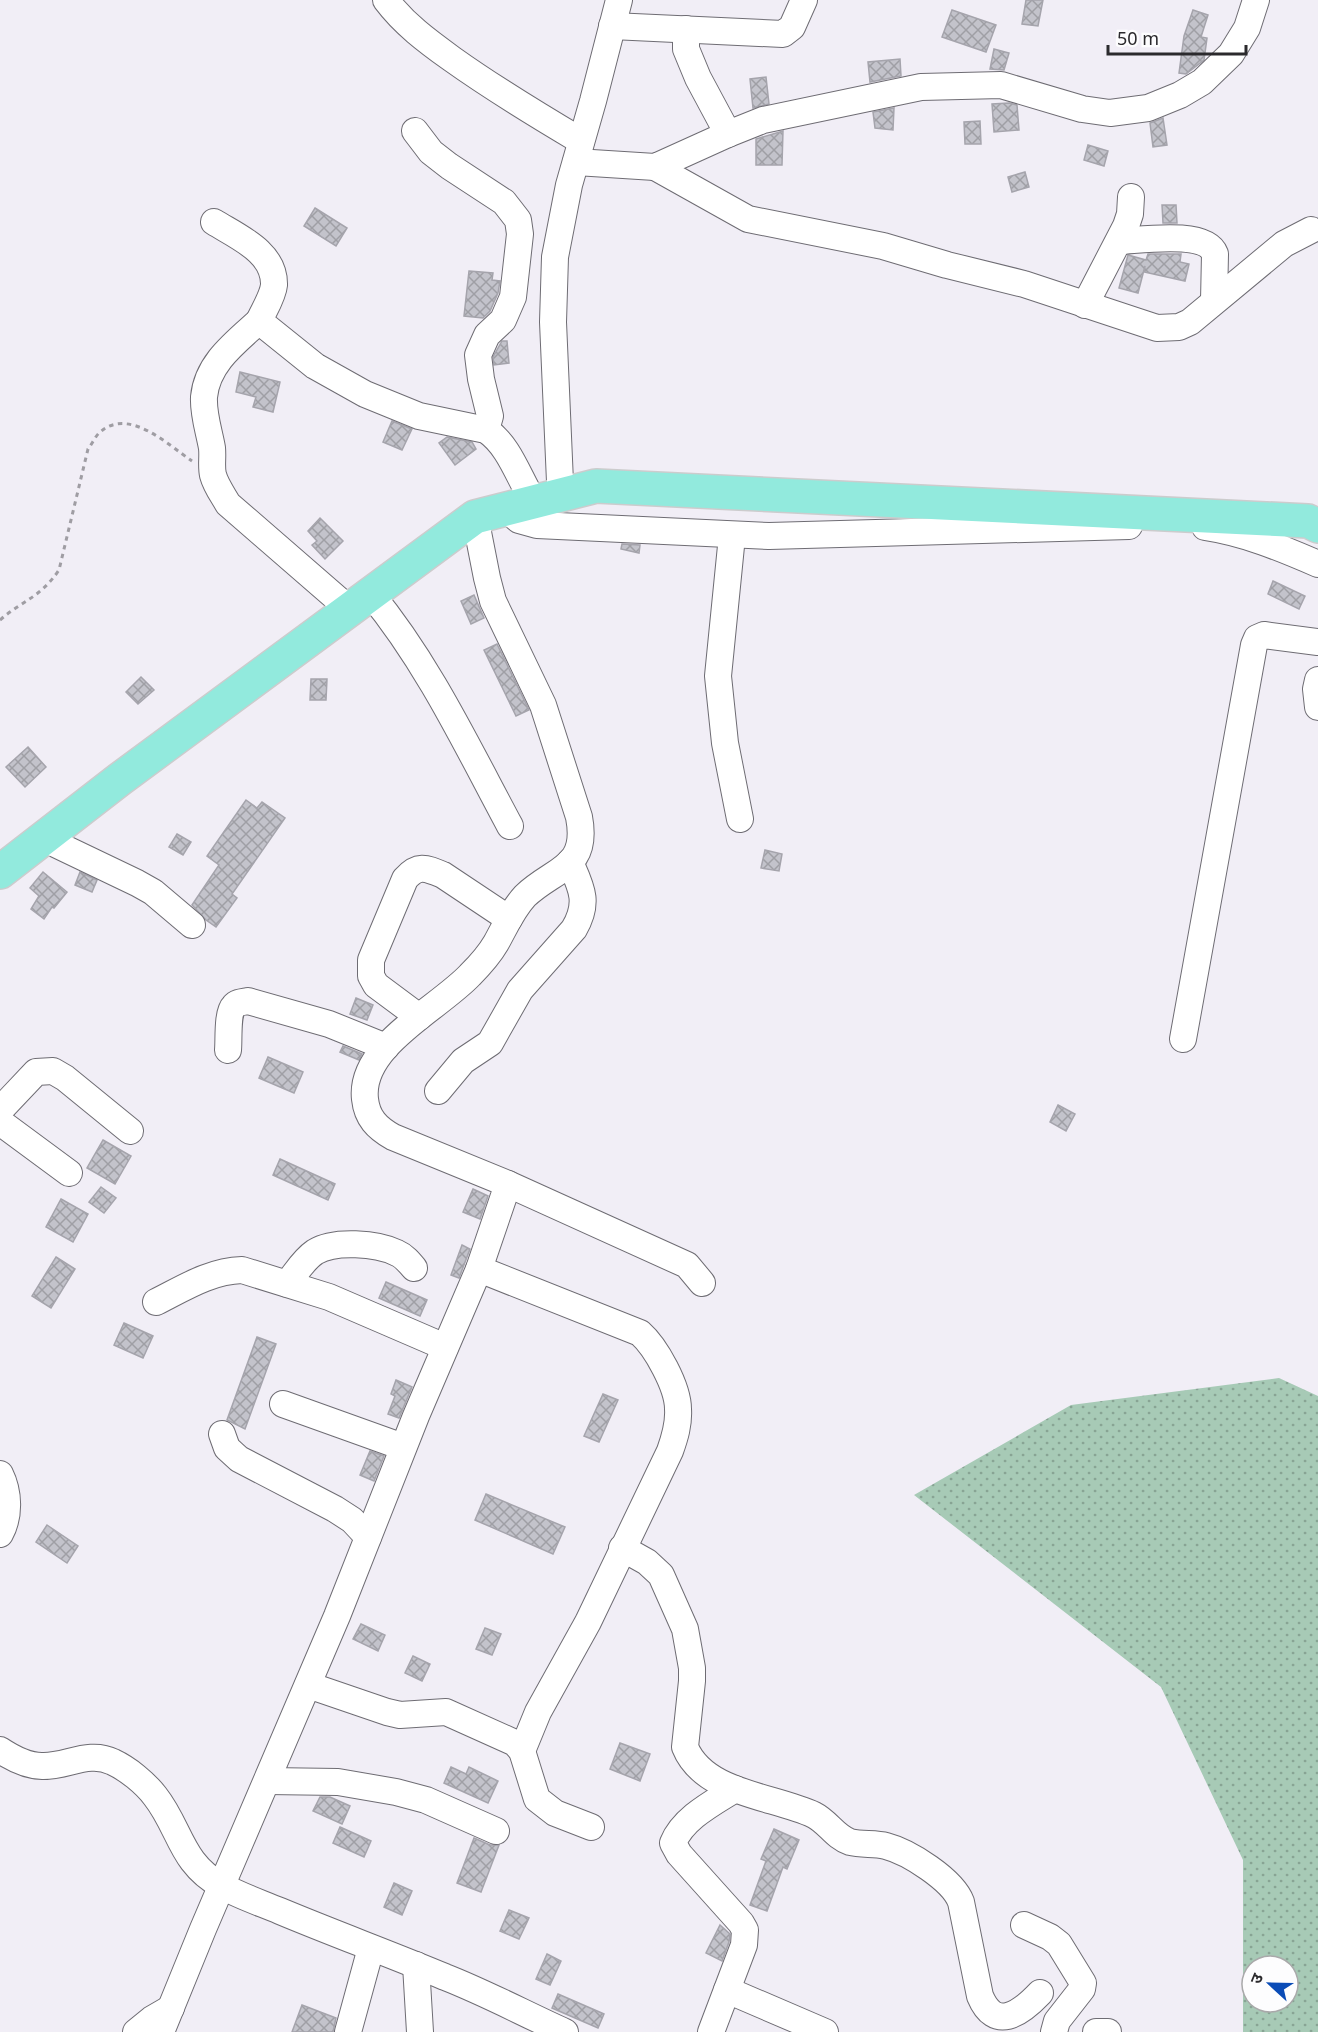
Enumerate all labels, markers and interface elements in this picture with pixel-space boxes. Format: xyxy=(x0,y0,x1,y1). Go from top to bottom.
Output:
scale bar xyxy=(1108,18,1246,56)
text: 50 m xyxy=(1117,26,1159,50)
north arrow xyxy=(1240,1954,1300,2014)
text: उ xyxy=(1244,1969,1268,1987)

